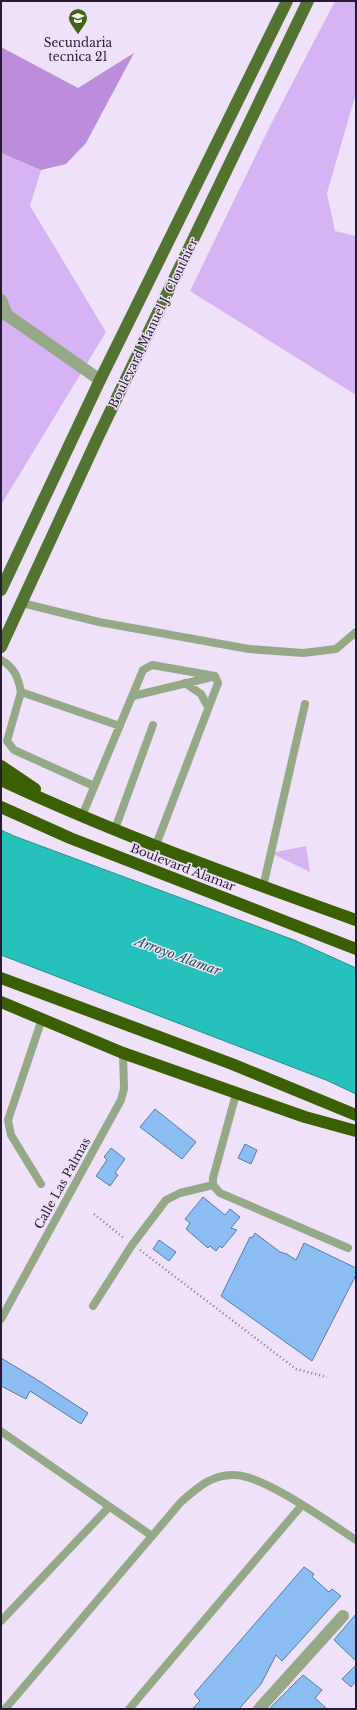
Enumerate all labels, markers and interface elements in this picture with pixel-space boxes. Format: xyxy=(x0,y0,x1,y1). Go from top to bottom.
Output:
school or university icon: Secundaria tecnica 21 xyxy=(67,7,89,35)
place label: Secundaria tecnica 21 xyxy=(44,35,113,64)
street label: Boulevard Manuel J. Clouthier xyxy=(105,235,201,410)
street label: Boulevard Alamar xyxy=(128,840,238,894)
water label: Arroyo Alamar xyxy=(131,932,224,980)
street label: Calle Las Palmas xyxy=(31,1135,93,1231)

